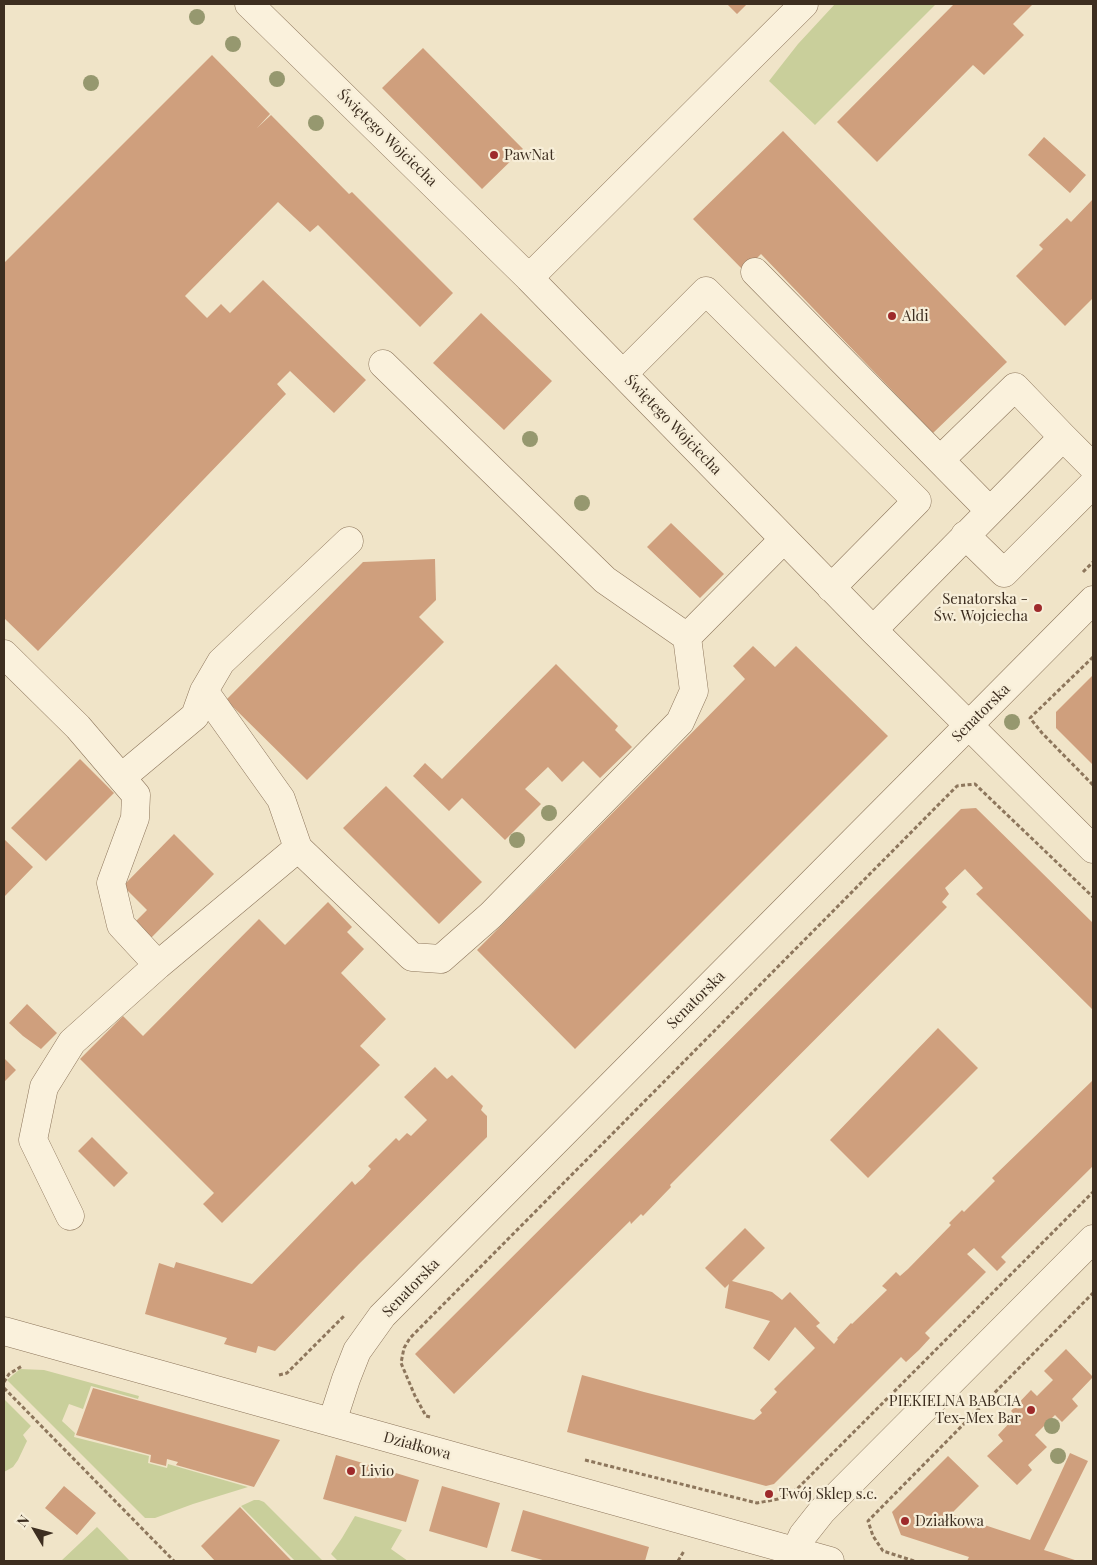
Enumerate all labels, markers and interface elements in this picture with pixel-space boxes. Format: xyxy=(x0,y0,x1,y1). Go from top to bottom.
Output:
street label: Świętego Wojciecha xyxy=(333,86,441,190)
place label: PawNat xyxy=(504,146,554,164)
marker: PawNat xyxy=(488,149,500,161)
place label: Aldi xyxy=(902,307,929,325)
marker: Aldi xyxy=(886,310,898,322)
street label: Świętego Wojciecha xyxy=(621,371,725,479)
place label: Senatorska - Św. Wojciecha xyxy=(934,590,1028,625)
marker: Senatorska - Św. Wojciecha xyxy=(1032,602,1044,614)
street label: Senatorska xyxy=(948,680,1014,746)
street label: Senatorska xyxy=(663,967,729,1033)
street label: Senatorska xyxy=(379,1255,443,1321)
place label: PIEKIELNA BABCIA Tex-Mex Bar xyxy=(889,1392,1021,1427)
marker: PIEKIELNA BABCIA Tex-Mex Bar xyxy=(1025,1404,1037,1416)
street label: Działkowa xyxy=(381,1428,453,1464)
place label: Livio xyxy=(361,1462,394,1480)
marker: Livio xyxy=(345,1465,357,1477)
place label: Twój Sklep s.c. xyxy=(779,1485,877,1503)
marker: Twój Sklep s.c. xyxy=(763,1488,775,1500)
north arrow xyxy=(10,1505,60,1555)
text: N xyxy=(12,1511,33,1530)
place label: Działkowa xyxy=(915,1512,984,1530)
marker: Działkowa xyxy=(899,1515,911,1527)

